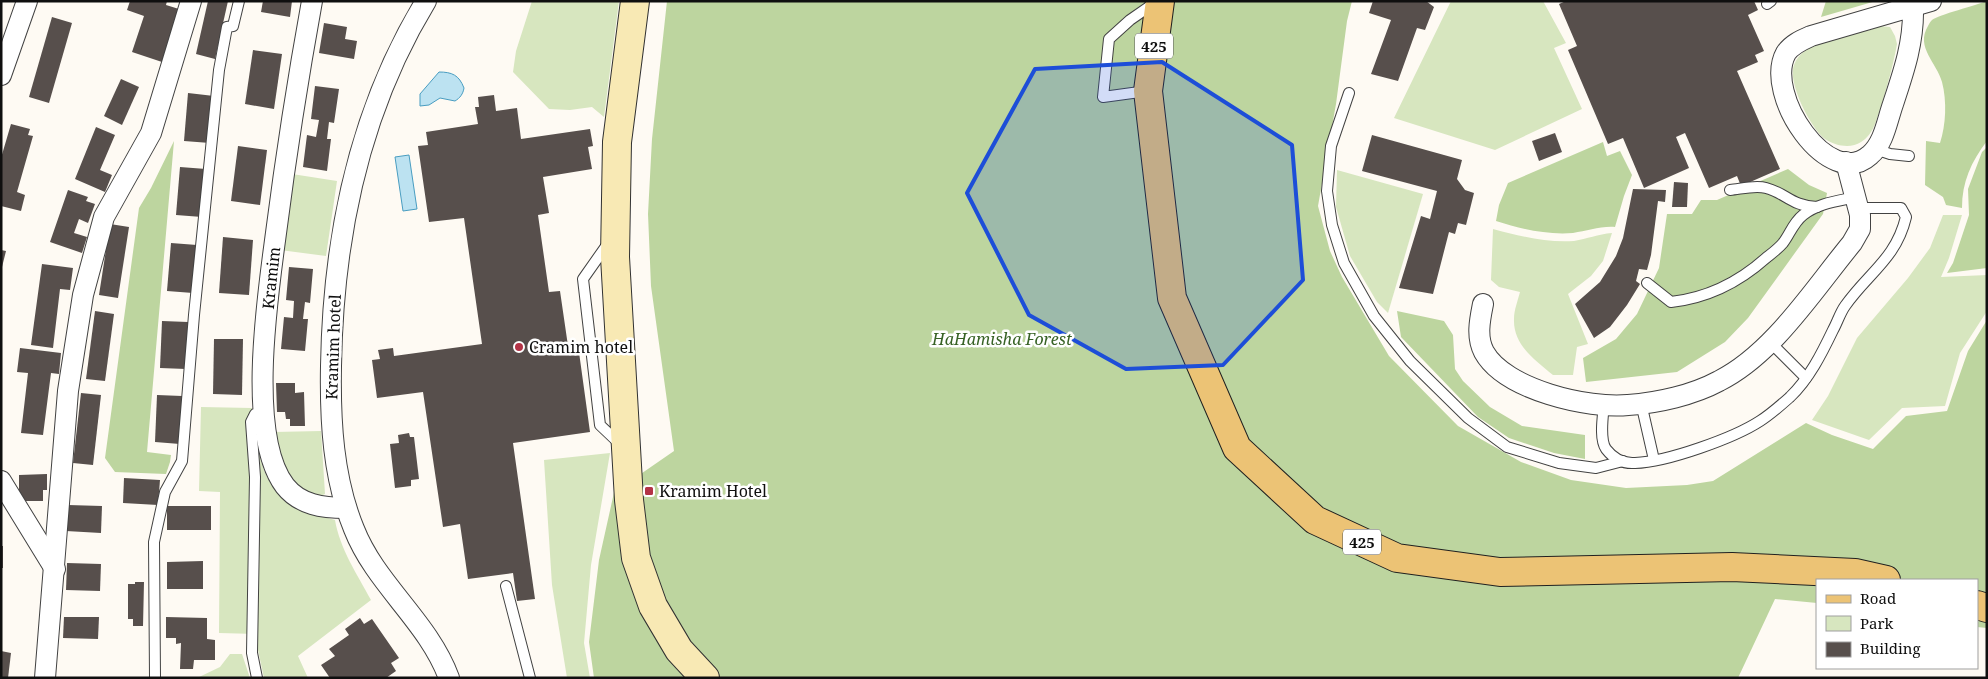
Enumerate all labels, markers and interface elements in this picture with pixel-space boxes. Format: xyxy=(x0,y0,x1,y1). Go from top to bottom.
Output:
road number: 425 xyxy=(1135,34,1173,58)
street label: Kramim xyxy=(257,246,285,310)
street label: Kramim hotel xyxy=(320,294,346,400)
park label: HaHamisha Forest xyxy=(931,328,1072,350)
place label: Cramim hotel xyxy=(529,336,633,358)
marker: Cramim hotel xyxy=(513,341,525,353)
place label: Kramim Hotel xyxy=(659,480,767,502)
marker: Kramim Hotel xyxy=(643,485,655,497)
road number: 425 xyxy=(1343,530,1381,554)
legend xyxy=(1816,579,1978,669)
text: Road xyxy=(1860,588,1896,608)
text: Park xyxy=(1860,613,1894,633)
text: Building xyxy=(1860,638,1921,658)

